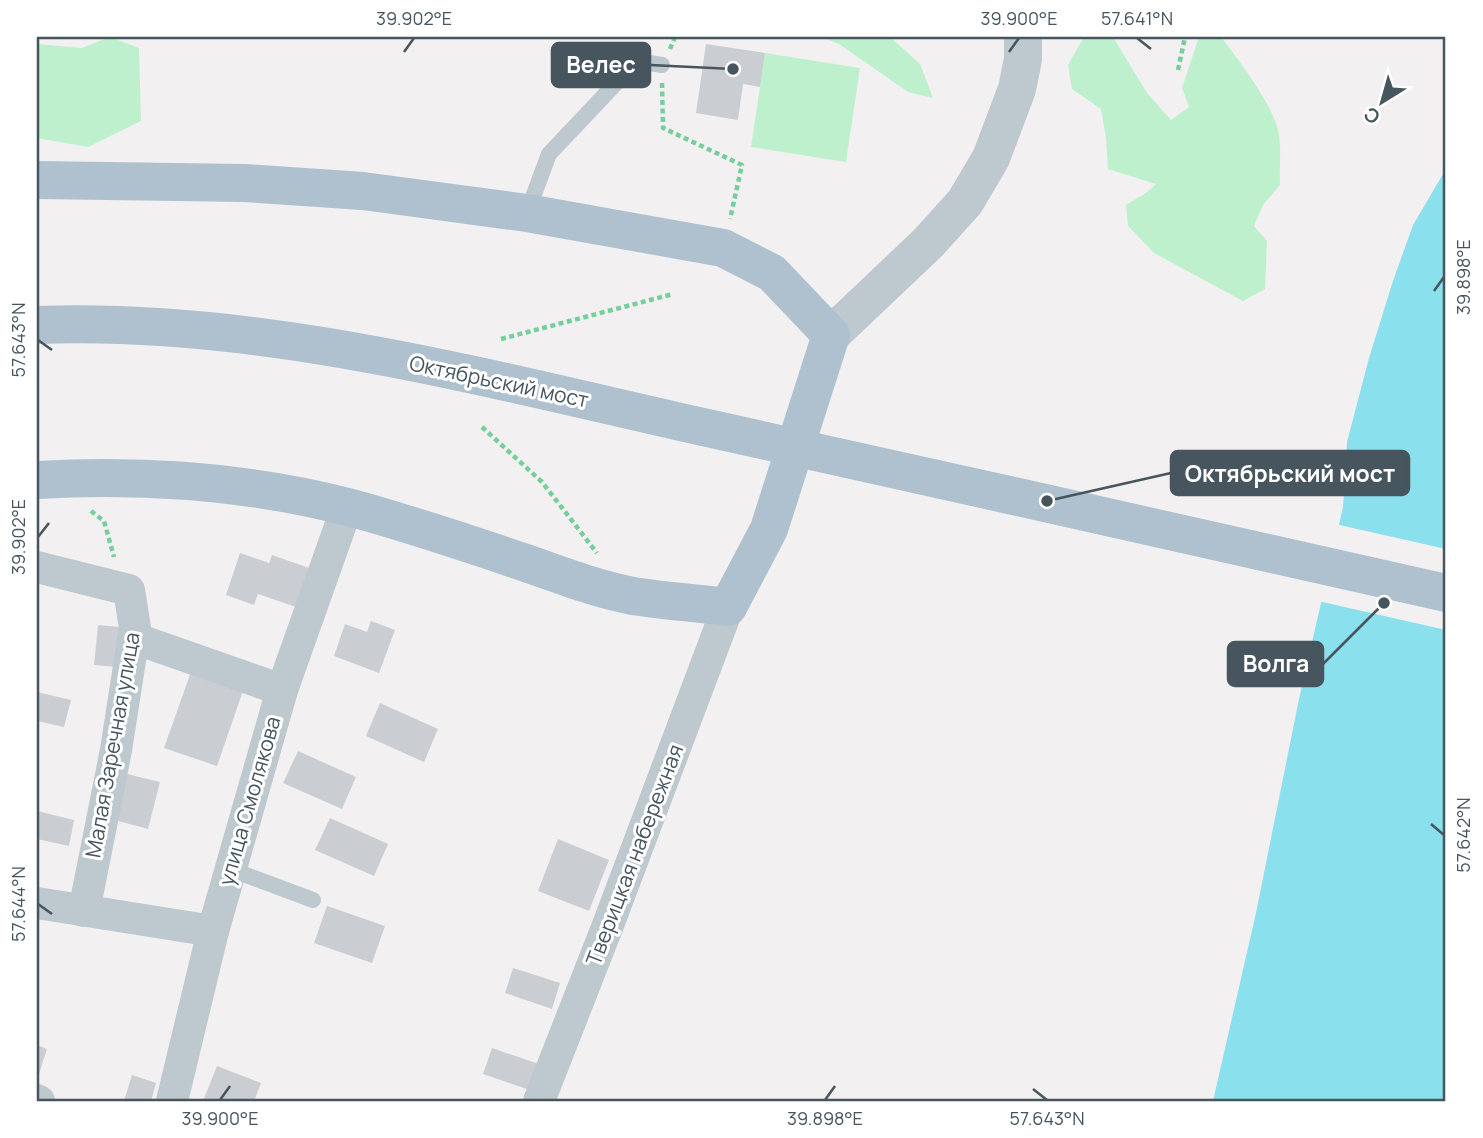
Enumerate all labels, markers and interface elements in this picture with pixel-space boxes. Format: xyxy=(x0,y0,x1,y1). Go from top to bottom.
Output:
text: 39.902°E xyxy=(376,6,452,30)
text: 39.900°E xyxy=(981,6,1057,30)
text: 57.641°N xyxy=(1101,6,1173,30)
callout: Велес xyxy=(552,43,650,87)
text: Велес xyxy=(566,48,636,80)
north arrow xyxy=(1346,66,1416,136)
text: С xyxy=(1358,101,1385,130)
text: 39.898°E xyxy=(1451,239,1475,315)
text: 57.643°N xyxy=(6,303,30,377)
street label: Октябрьский мост xyxy=(407,348,592,414)
callout: Октябрьский мост xyxy=(1171,451,1409,495)
text: Октябрьский мост xyxy=(1185,457,1395,489)
text: 39.902°E xyxy=(6,499,30,575)
street label: Малая Заречная улица xyxy=(78,630,146,860)
callout: Волга xyxy=(1228,642,1323,686)
text: Волга xyxy=(1243,647,1309,679)
street label: улица Смолякова xyxy=(211,713,287,889)
street label: Тверицкая набережная xyxy=(579,740,689,969)
text: 57.642°N xyxy=(1451,797,1475,873)
text: 57.644°N xyxy=(6,866,30,942)
text: 39.900°E xyxy=(182,1106,258,1130)
text: 39.898°E xyxy=(787,1106,863,1130)
text: 57.643°N xyxy=(1010,1106,1084,1130)

